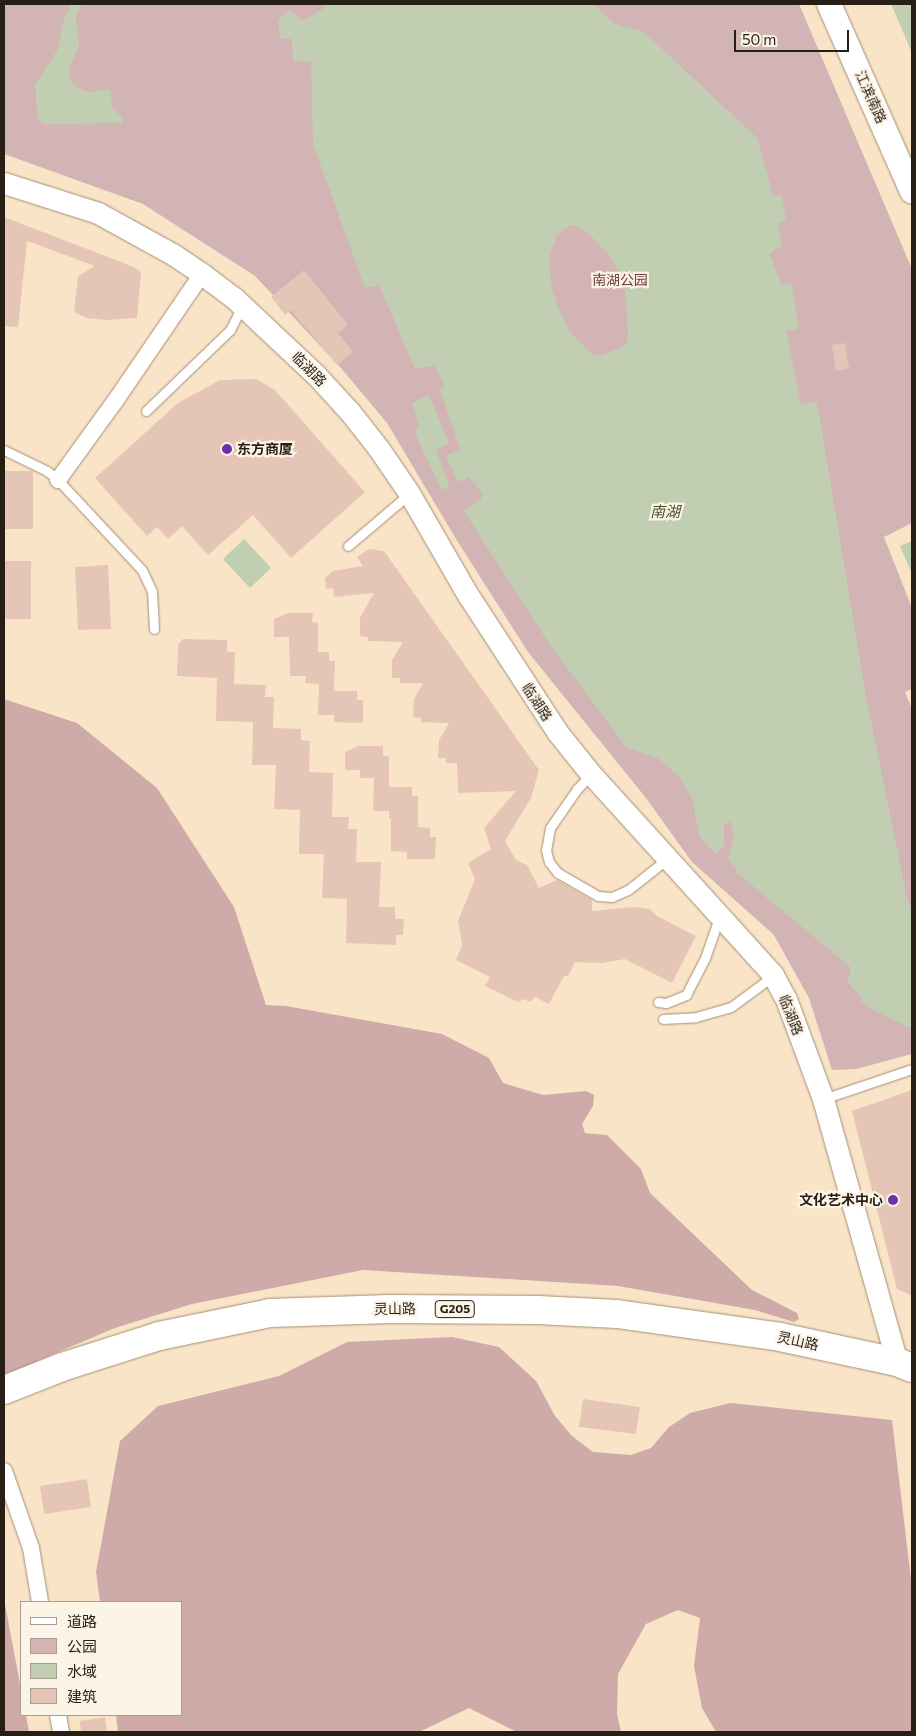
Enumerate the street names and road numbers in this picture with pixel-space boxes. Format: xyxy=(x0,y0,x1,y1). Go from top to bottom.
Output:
street label: 江滨南路 xyxy=(852,68,890,126)
street label: 临湖路 xyxy=(288,348,330,390)
street label: 临湖路 xyxy=(518,680,556,724)
street label: 临湖路 xyxy=(775,992,807,1038)
street label: 灵山路 xyxy=(374,1300,416,1318)
road number: G205 xyxy=(434,1300,476,1318)
street label: 灵山路 xyxy=(776,1328,820,1354)

